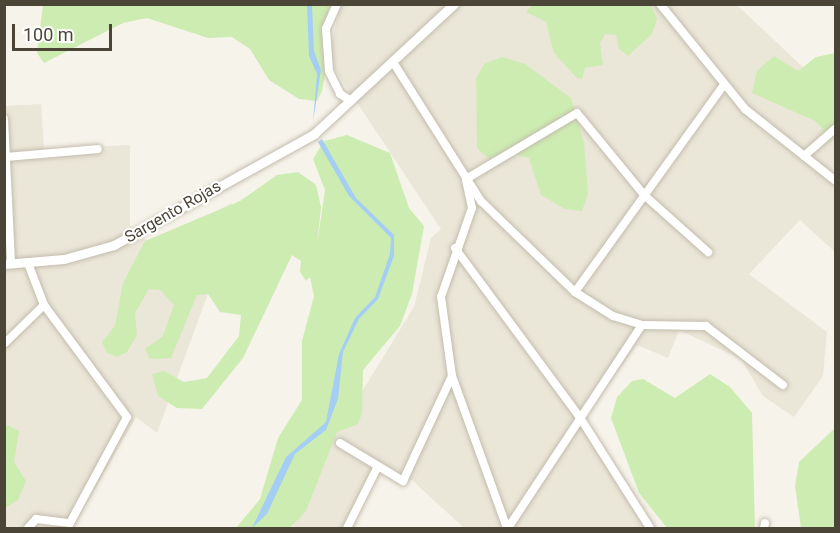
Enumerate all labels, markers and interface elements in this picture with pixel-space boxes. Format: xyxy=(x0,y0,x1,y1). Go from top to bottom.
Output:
scale bar xyxy=(15,12,116,50)
text: 100 m xyxy=(23,24,74,45)
street label: Sargento Rojas xyxy=(122,177,224,247)

